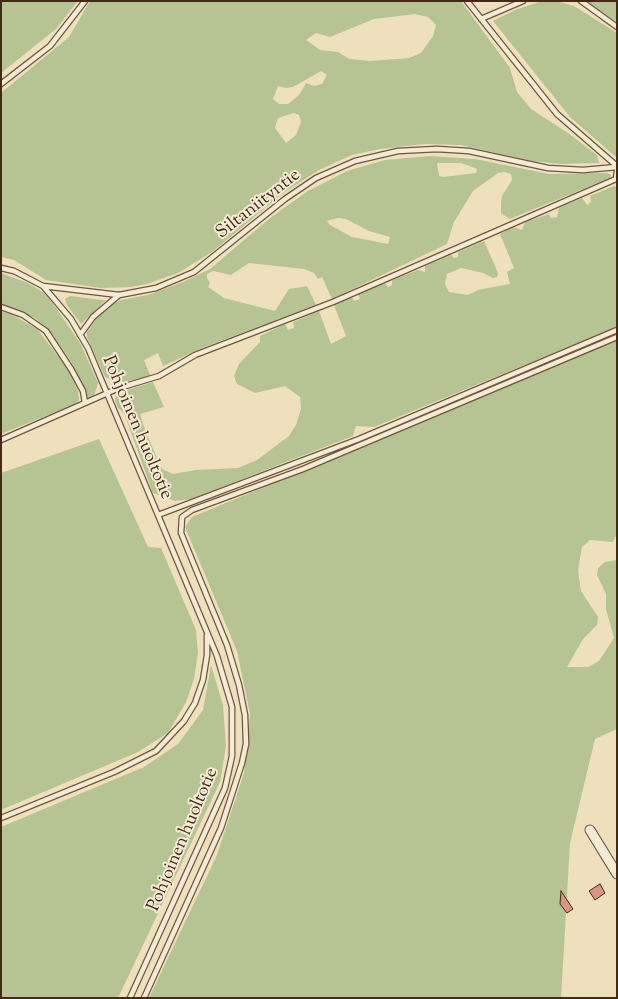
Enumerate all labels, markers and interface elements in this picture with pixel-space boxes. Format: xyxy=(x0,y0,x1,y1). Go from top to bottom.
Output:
street label: Siltaniityntie xyxy=(213,165,305,245)
street label: Pohjoinen huoltotie xyxy=(96,353,176,503)
street label: Pohjoinen huoltotie xyxy=(144,765,224,915)

